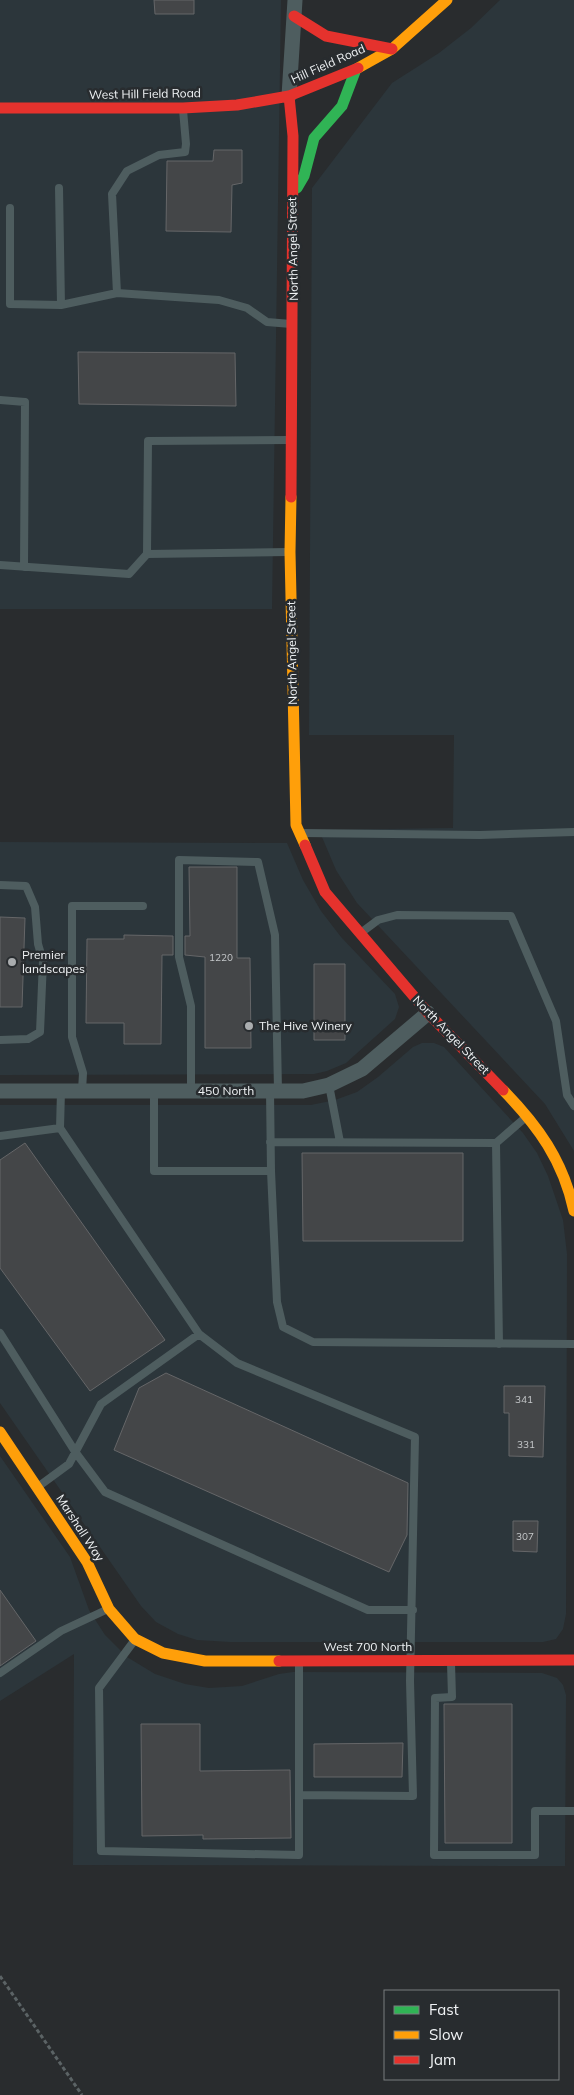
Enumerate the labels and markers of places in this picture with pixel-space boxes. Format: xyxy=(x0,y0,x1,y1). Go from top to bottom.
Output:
place label: Premier landscapes xyxy=(22,947,85,976)
marker: Premier landscapes xyxy=(6,956,18,968)
place label: The Hive Winery xyxy=(259,1018,352,1033)
marker: The Hive Winery xyxy=(243,1020,255,1032)

